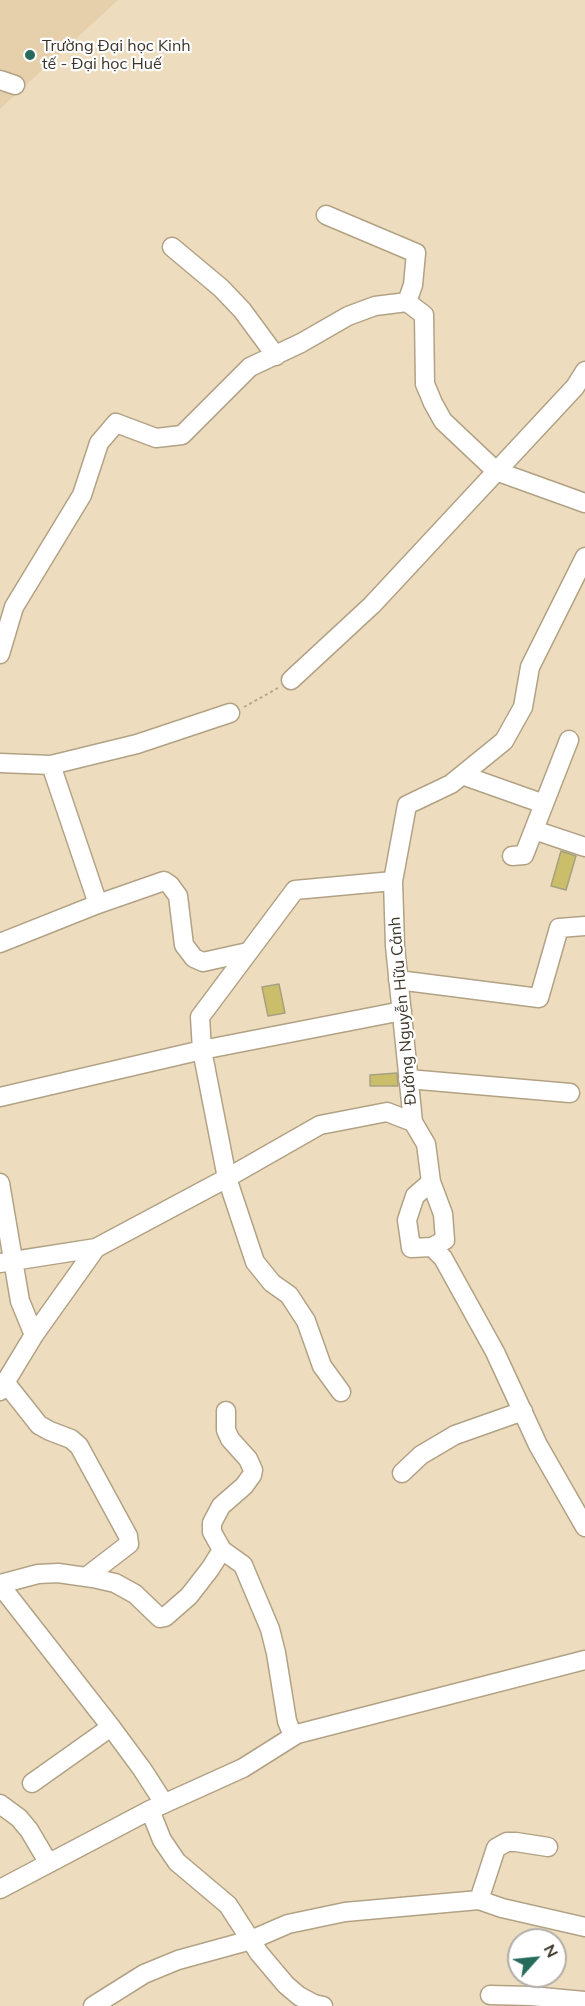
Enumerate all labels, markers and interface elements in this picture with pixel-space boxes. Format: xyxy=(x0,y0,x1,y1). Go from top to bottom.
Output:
place label: Trường Đại học Kinh tế - Đại học Huế xyxy=(42,36,191,74)
marker: Trường Đại học Kinh tế - Đại học Huế xyxy=(23,48,37,62)
street label: Đường Nguyễn Hữu Cảnh xyxy=(385,916,421,1106)
north arrow xyxy=(507,1928,567,1988)
text: N xyxy=(540,1941,563,1961)

